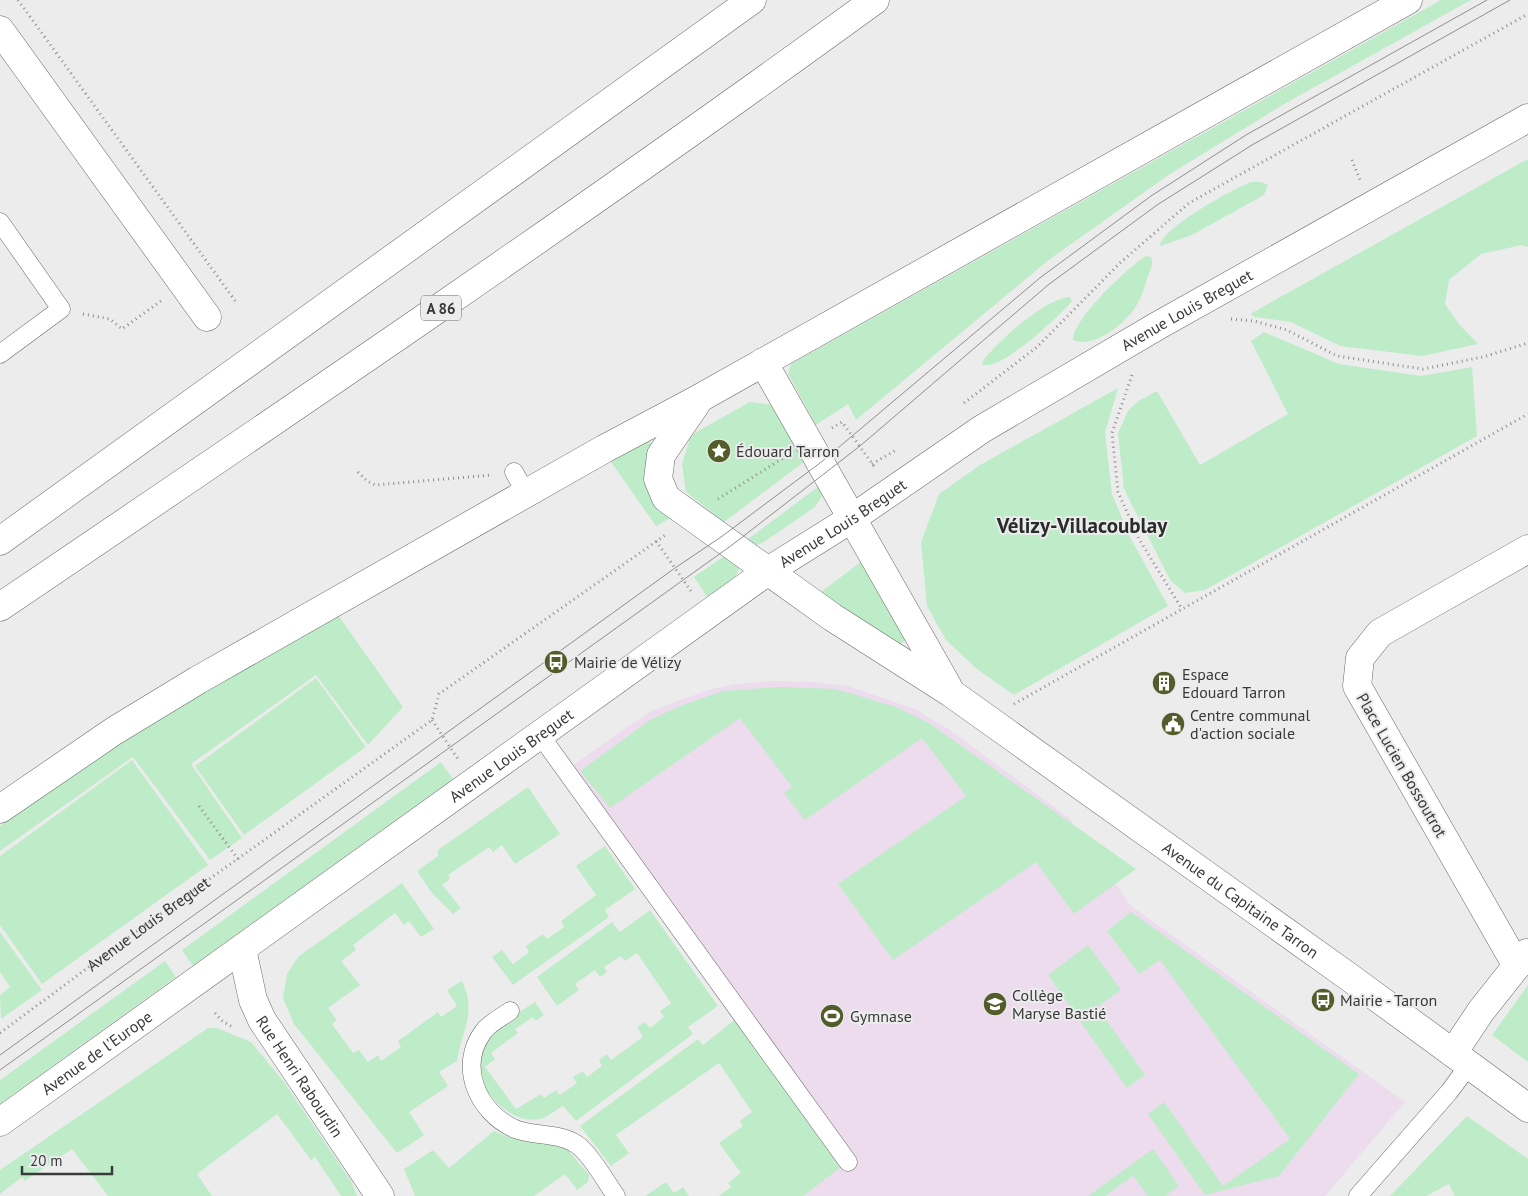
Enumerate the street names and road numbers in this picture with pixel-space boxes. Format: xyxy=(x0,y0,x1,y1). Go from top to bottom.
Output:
street label: Avenue Louis Breguet xyxy=(1118,264,1256,355)
road number: A 86 xyxy=(421,296,461,320)
street label: Avenue Louis Breguet xyxy=(775,474,910,572)
street label: Place Lucien Bossoutrot xyxy=(1352,689,1452,841)
street label: Avenue Louis Breguet xyxy=(445,704,577,807)
street label: Avenue du Capitaine Tarron xyxy=(1159,837,1323,962)
street label: Avenue Louis Breguet xyxy=(82,872,214,975)
street label: Avenue de l'Europe xyxy=(37,1006,156,1099)
street label: Rue Henri Rabourdin xyxy=(252,1012,348,1141)

